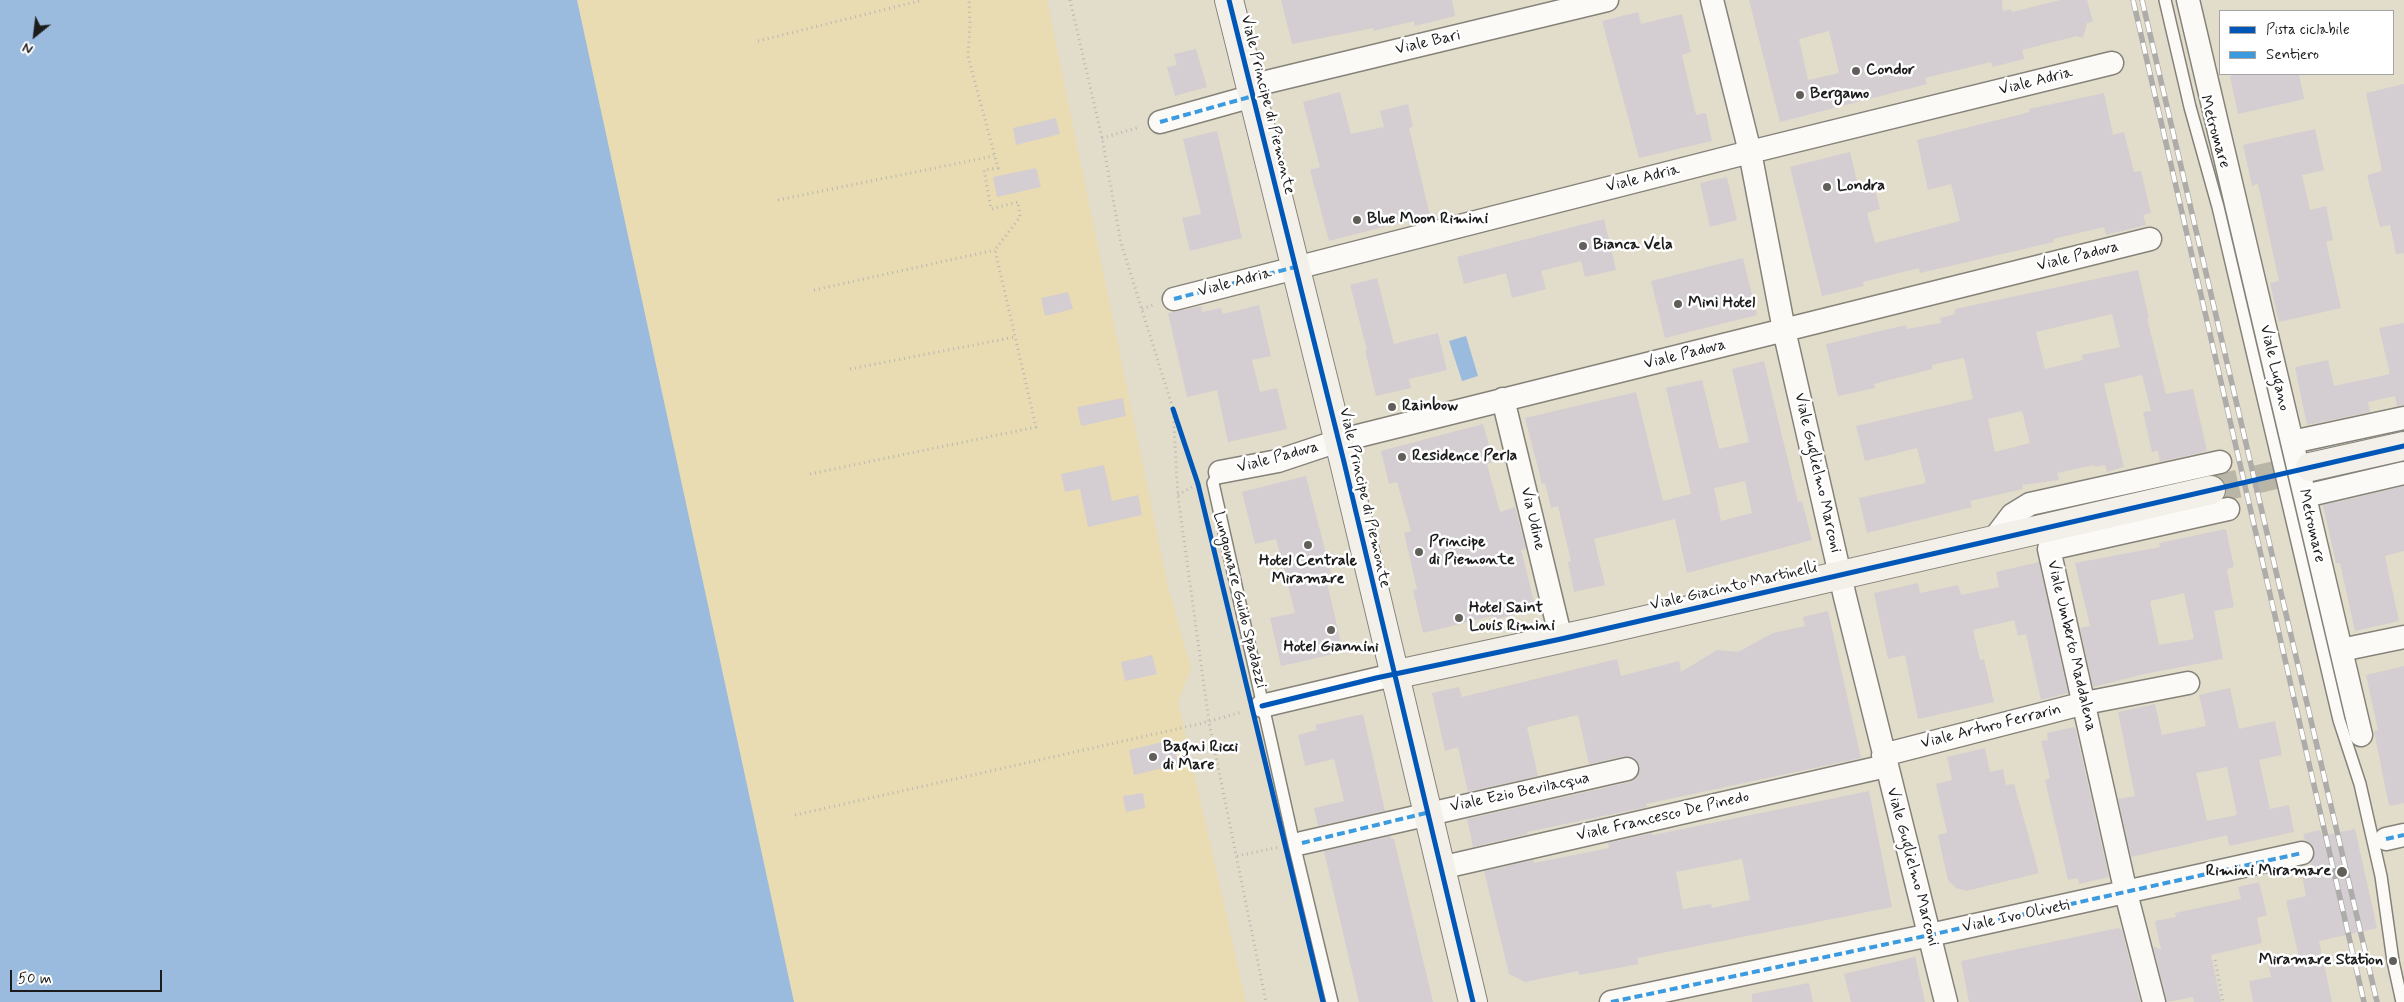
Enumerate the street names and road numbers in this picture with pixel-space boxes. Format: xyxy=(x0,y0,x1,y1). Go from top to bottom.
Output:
street label: Viale Principe di Piemonte xyxy=(1235,13,1299,197)
street label: Viale Bari xyxy=(1394,26,1462,60)
street label: Viale Adria xyxy=(1997,64,2075,100)
street label: Metromare xyxy=(2194,93,2234,171)
street label: Viale Adria xyxy=(1604,161,1682,197)
street label: Viale Padova xyxy=(2035,238,2121,276)
street label: Viale Adria xyxy=(1196,264,1274,302)
street label: Viale Lugano xyxy=(2255,323,2293,413)
street label: Viale Padova xyxy=(1642,336,1728,374)
street label: Viale Guglielmo Marconi xyxy=(1789,391,1845,555)
street label: Viale Principe di Piemonte xyxy=(1334,406,1394,590)
street label: Viale Padova xyxy=(1235,438,1321,478)
street label: Via Udine xyxy=(1515,486,1549,552)
street label: Metromare xyxy=(2293,487,2329,565)
street label: Lungomare Guido Spadazzi xyxy=(1208,510,1270,690)
street label: Viale Giacinto Martinelli xyxy=(1648,558,1820,616)
street label: Viale Umberto Maddalena xyxy=(2042,559,2100,733)
street label: Viale Arturo Ferrarin xyxy=(1919,700,2063,754)
street label: Viale Ezio Bevilacqua xyxy=(1449,769,1591,817)
street label: Viale Guglielmo Marconi xyxy=(1882,786,1942,948)
street label: Viale Francesco De Pinedo xyxy=(1575,788,1751,846)
street label: Viale Ivo Oliveti xyxy=(1961,896,2071,938)

